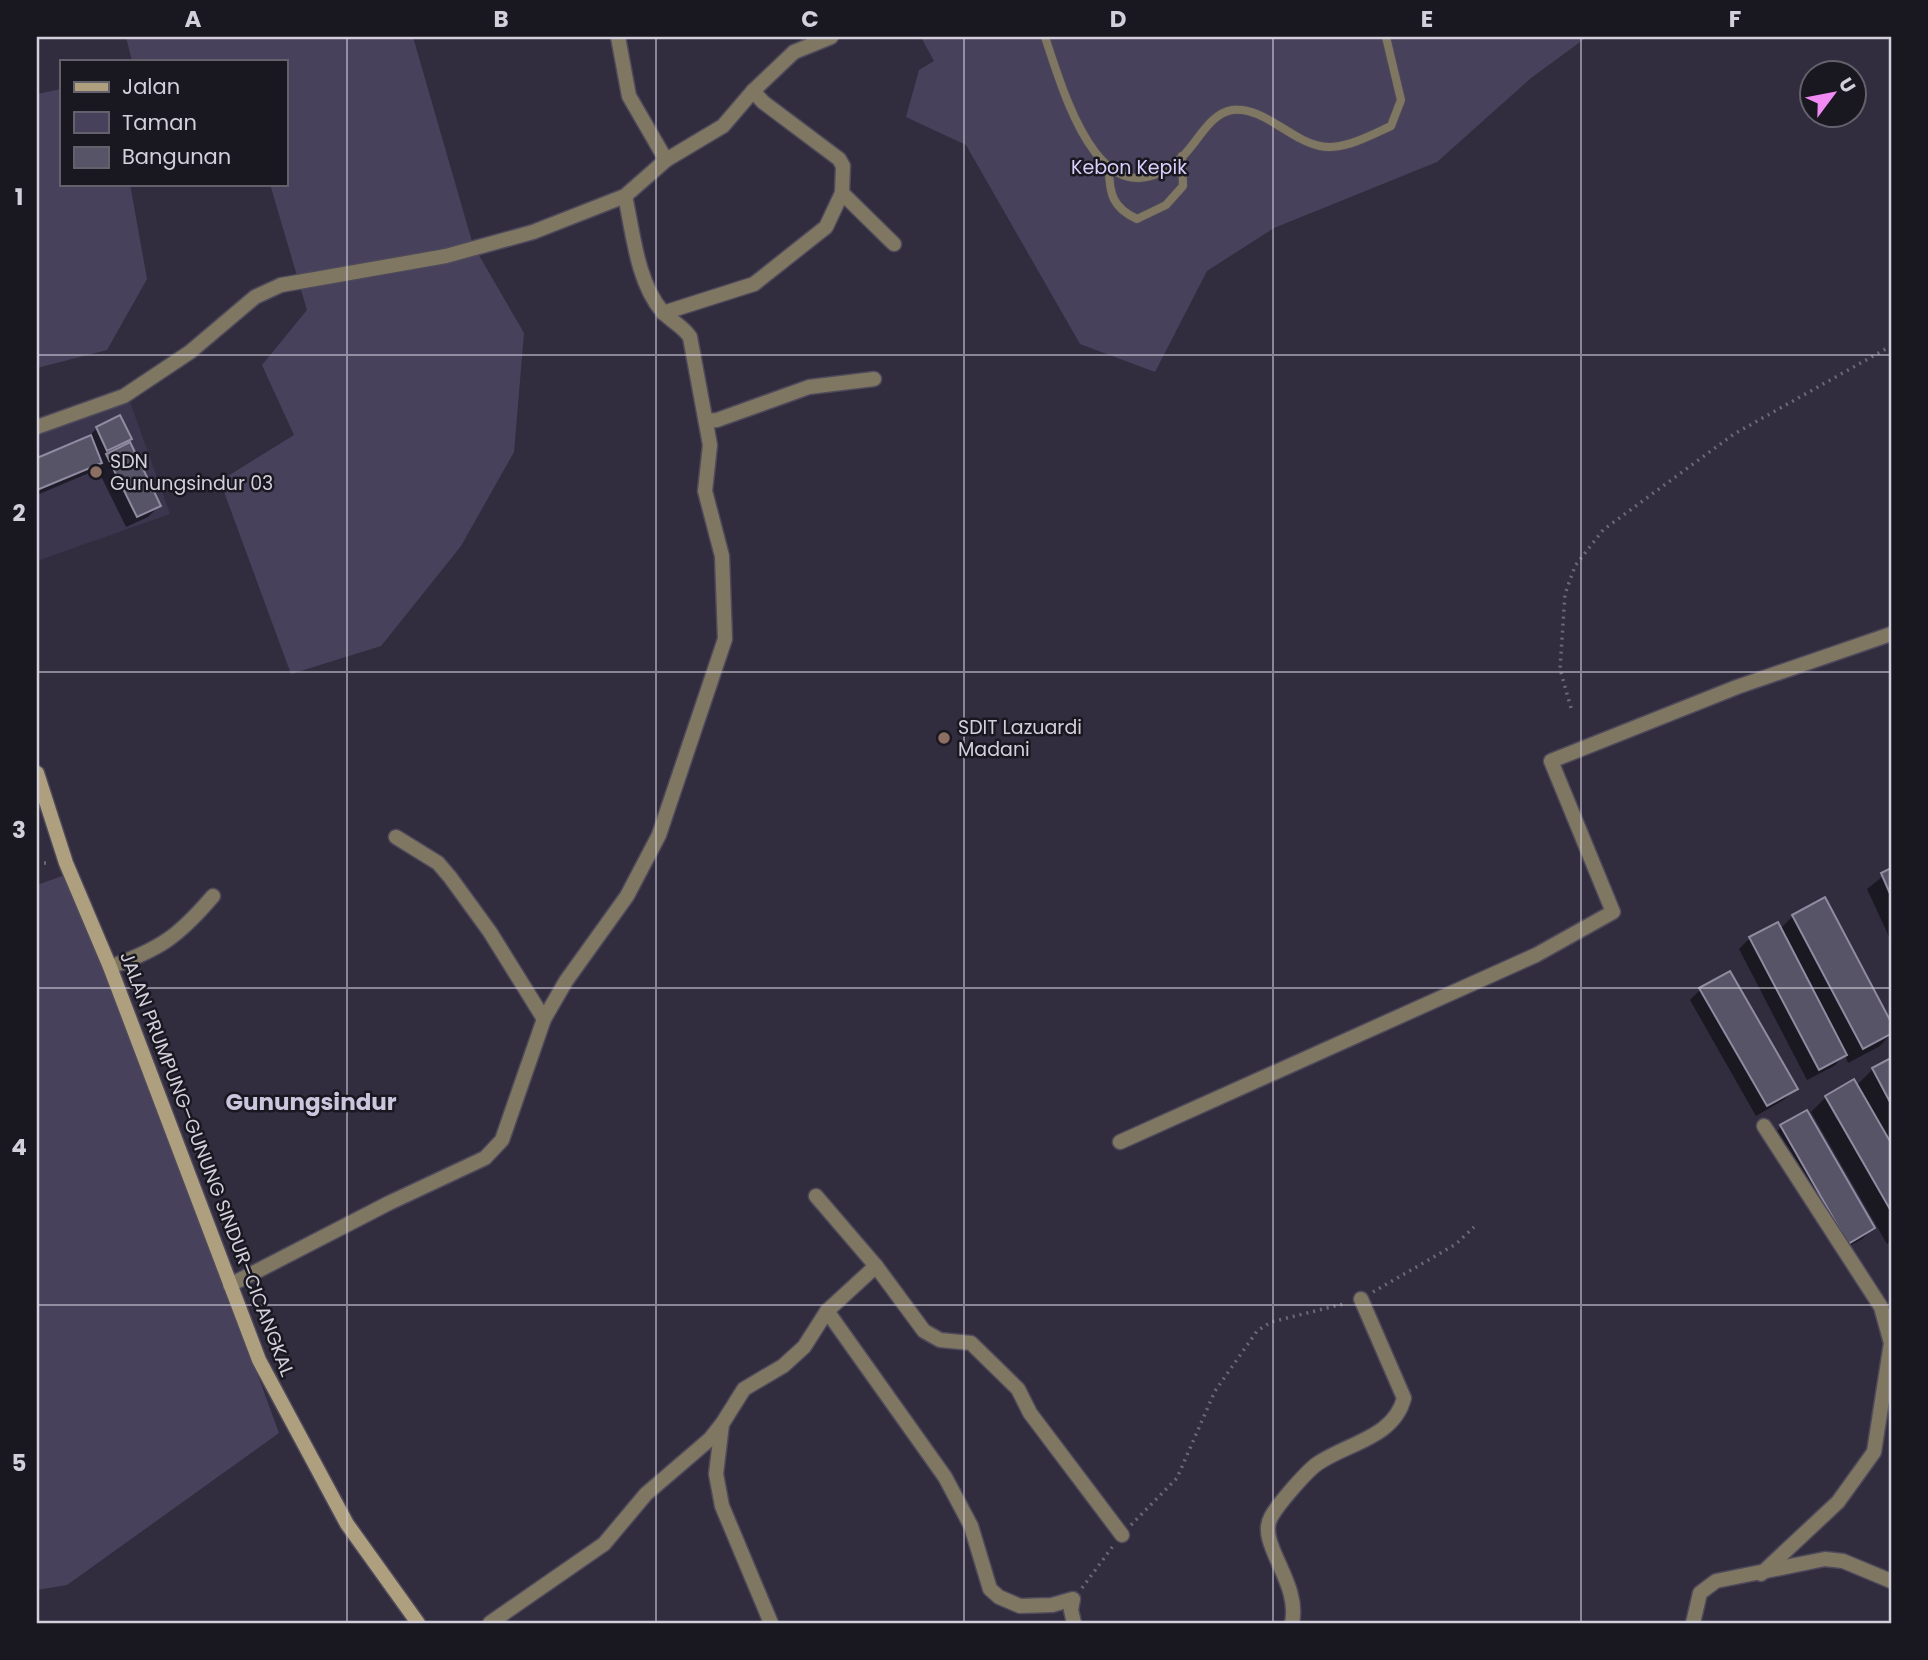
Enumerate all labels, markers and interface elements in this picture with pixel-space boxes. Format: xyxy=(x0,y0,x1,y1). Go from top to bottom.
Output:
text: A xyxy=(185,3,202,35)
text: B xyxy=(493,3,509,35)
text: C xyxy=(801,3,819,35)
text: D xyxy=(1110,3,1126,35)
text: E xyxy=(1421,3,1433,35)
text: F xyxy=(1729,3,1741,35)
legend xyxy=(60,60,287,186)
north arrow xyxy=(1798,60,1868,130)
text: Jalan xyxy=(122,72,180,101)
text: U xyxy=(1832,72,1862,98)
text: Taman xyxy=(122,108,197,137)
text: Bangunan xyxy=(122,142,231,171)
park label: Kebon Kepik xyxy=(1071,154,1187,181)
text: 1 xyxy=(15,181,23,213)
place label: SDN Gunungsindur 03 xyxy=(110,448,273,497)
marker: SDN Gunungsindur 03 xyxy=(88,464,104,480)
text: 2 xyxy=(12,497,26,529)
place label: SDIT Lazuardi Madani xyxy=(958,714,1082,763)
marker: SDIT Lazuardi Madani xyxy=(936,730,952,746)
text: 3 xyxy=(12,814,26,846)
street label: JALAN PRUMPUNG–GUNUNG SINDUR–CICANGKAL xyxy=(113,948,301,1380)
district label: Gunungsindur xyxy=(225,1086,397,1118)
text: 4 xyxy=(11,1131,27,1163)
text: 5 xyxy=(12,1447,26,1479)

